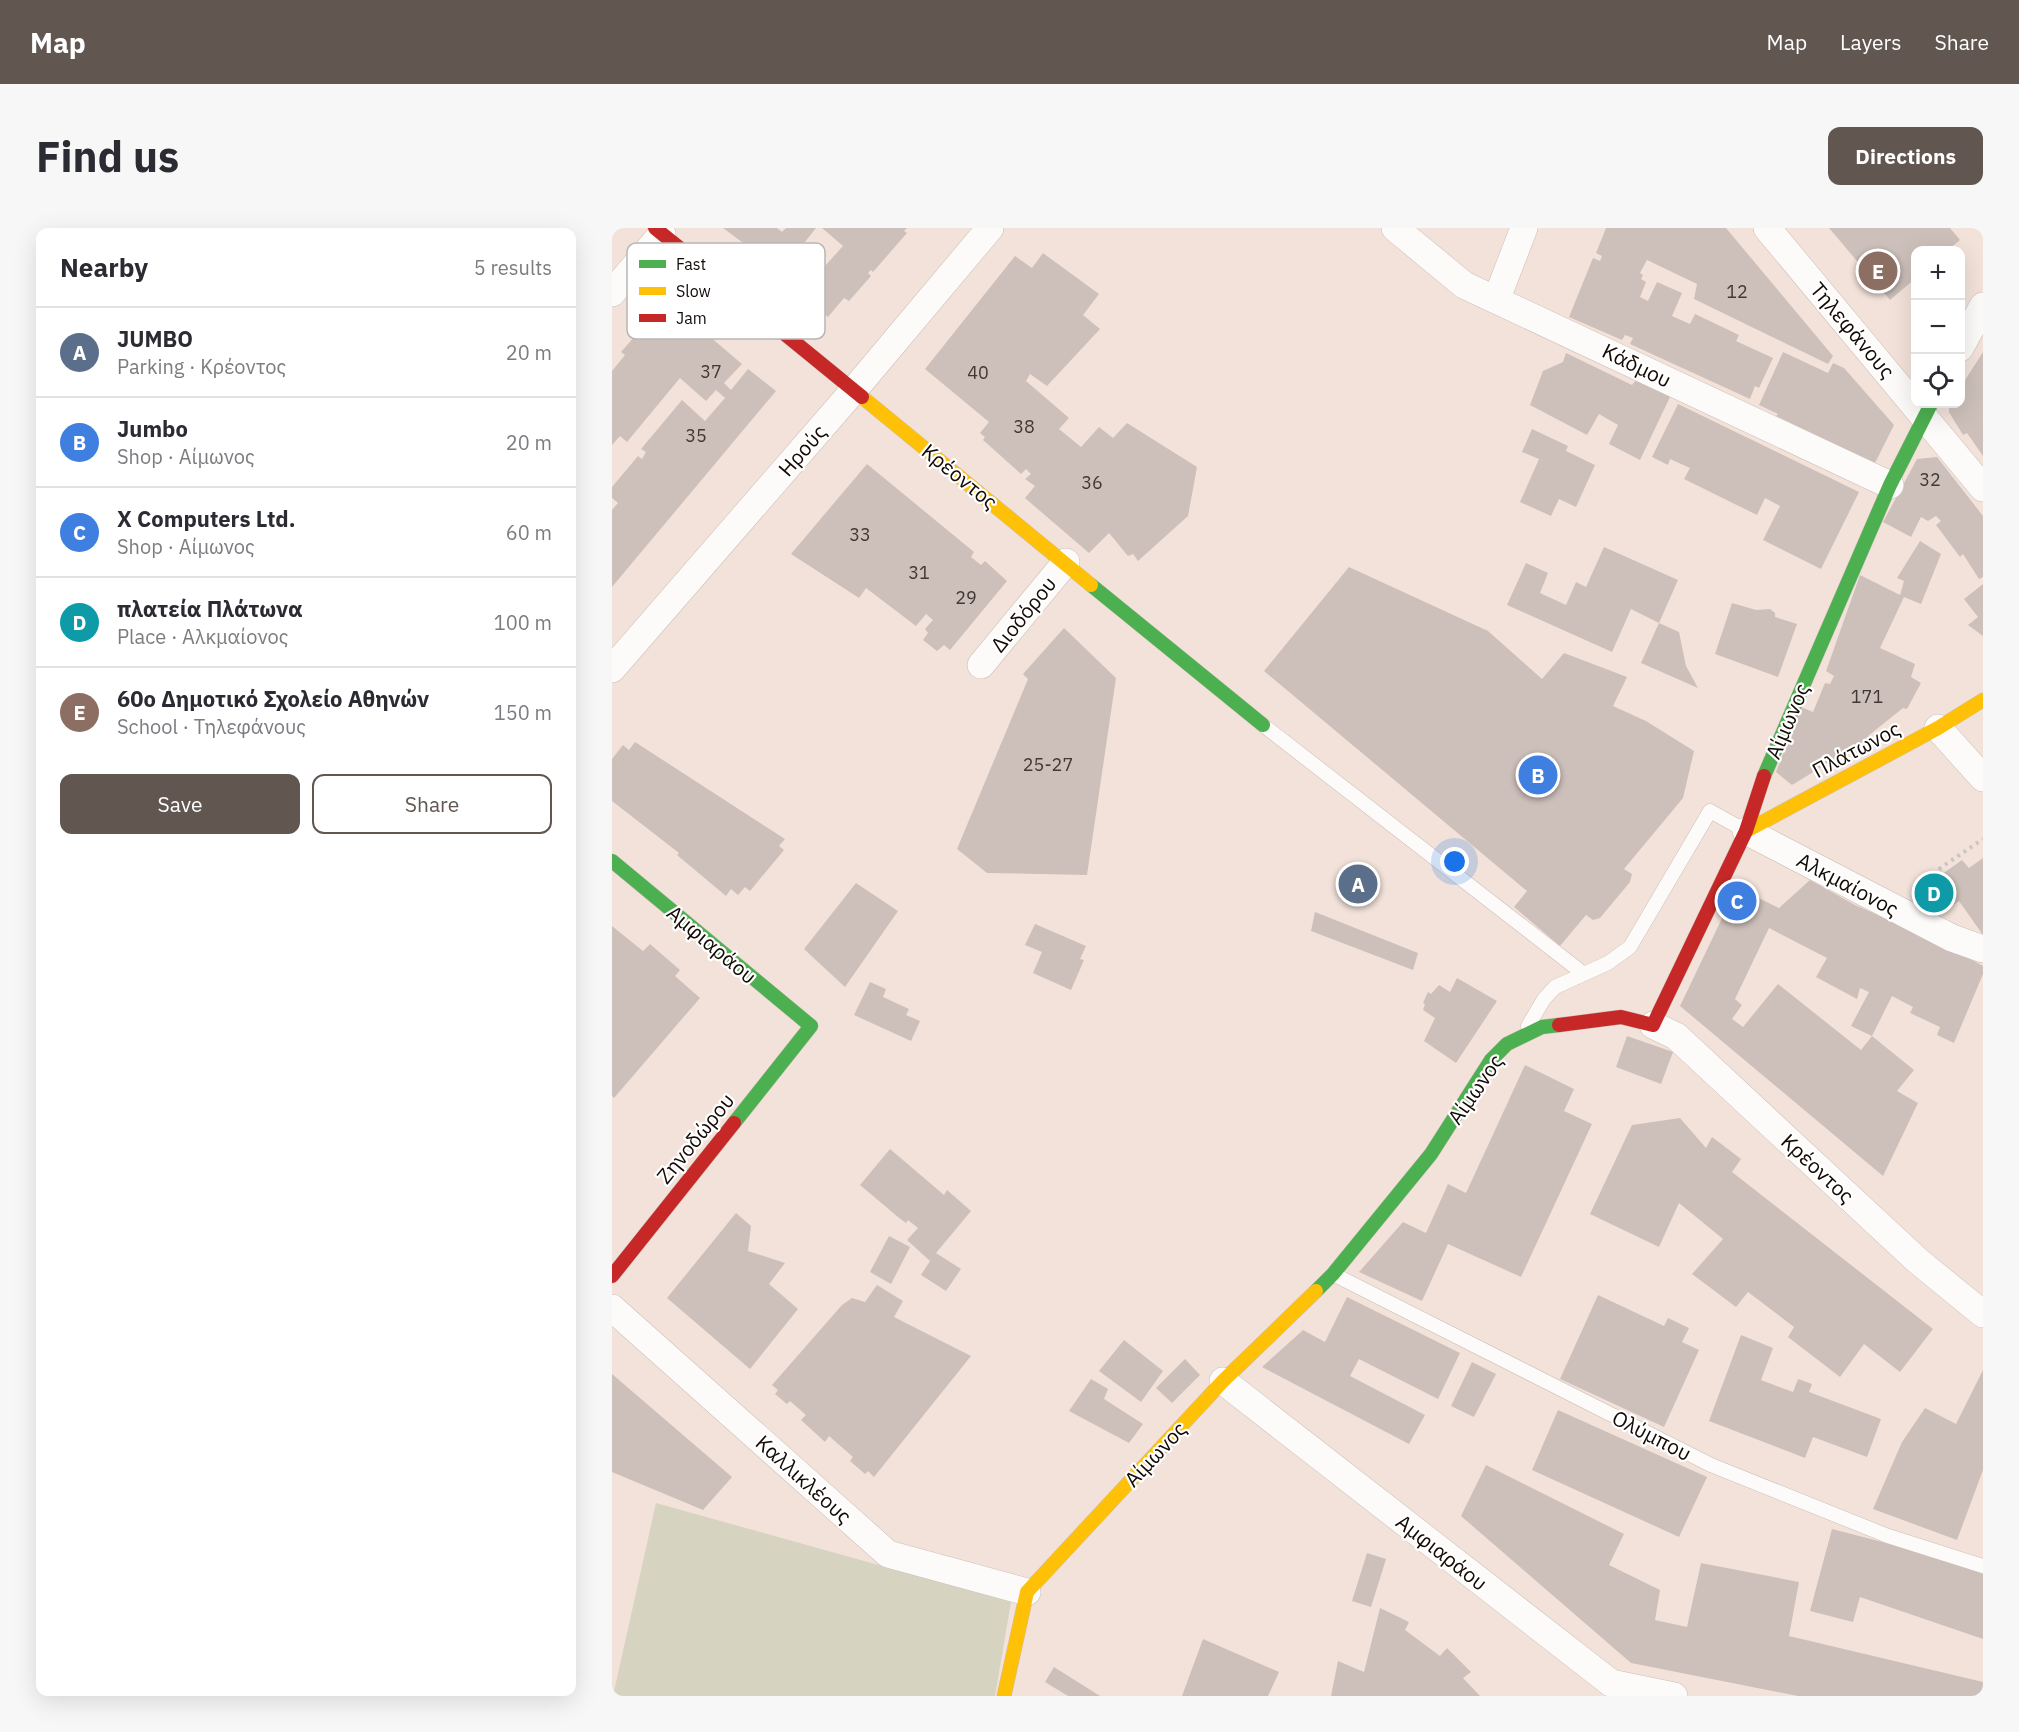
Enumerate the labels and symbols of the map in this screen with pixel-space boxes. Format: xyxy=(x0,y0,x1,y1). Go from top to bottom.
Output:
legend xyxy=(627,243,825,339)
pin: E xyxy=(1858,248,1898,294)
text: Fast xyxy=(676,254,706,274)
street label: Τηλεφάνους xyxy=(1804,276,1902,384)
house number: 12 xyxy=(1726,280,1748,303)
text: Slow xyxy=(676,281,711,301)
text: Jam xyxy=(676,308,707,328)
street label: Κάδμου xyxy=(1598,336,1676,394)
house number: 37 xyxy=(700,360,722,383)
house number: 40 xyxy=(967,361,989,384)
house number: 38 xyxy=(1013,415,1035,438)
street label: Ηρούς xyxy=(772,418,832,482)
house number: 35 xyxy=(685,424,707,447)
street label: Κρέοντος xyxy=(916,437,1004,515)
house number: 32 xyxy=(1919,468,1941,491)
house number: 36 xyxy=(1081,471,1103,494)
house number: 33 xyxy=(849,523,871,546)
house number: 31 xyxy=(908,561,930,584)
street label: Διοδόρου xyxy=(984,570,1062,658)
house number: 29 xyxy=(955,586,977,609)
street label: Αίμωνος xyxy=(1759,679,1815,763)
house number: 171 xyxy=(1851,685,1883,708)
street label: Πλάτωνος xyxy=(1807,714,1905,784)
pin: B xyxy=(1518,752,1558,798)
house number: 25-27 xyxy=(1023,753,1073,776)
street label: Αλκμαίονος xyxy=(1792,845,1904,923)
your location xyxy=(1440,847,1469,876)
pin: A xyxy=(1338,862,1378,906)
pin: D xyxy=(1914,870,1954,916)
pin: C xyxy=(1718,878,1756,924)
street label: Αμφιαράου xyxy=(661,898,763,990)
street label: Αίμωνος xyxy=(1441,1048,1509,1130)
street label: Ζηνοδώρου xyxy=(650,1087,740,1189)
street label: Κρέοντος xyxy=(1776,1127,1860,1209)
street label: Ολύμπου xyxy=(1608,1403,1696,1467)
street label: Αίμωνος xyxy=(1118,1415,1192,1493)
street label: Καλλικλέους xyxy=(750,1428,858,1530)
street label: Αμφιαράου xyxy=(1390,1507,1494,1597)

